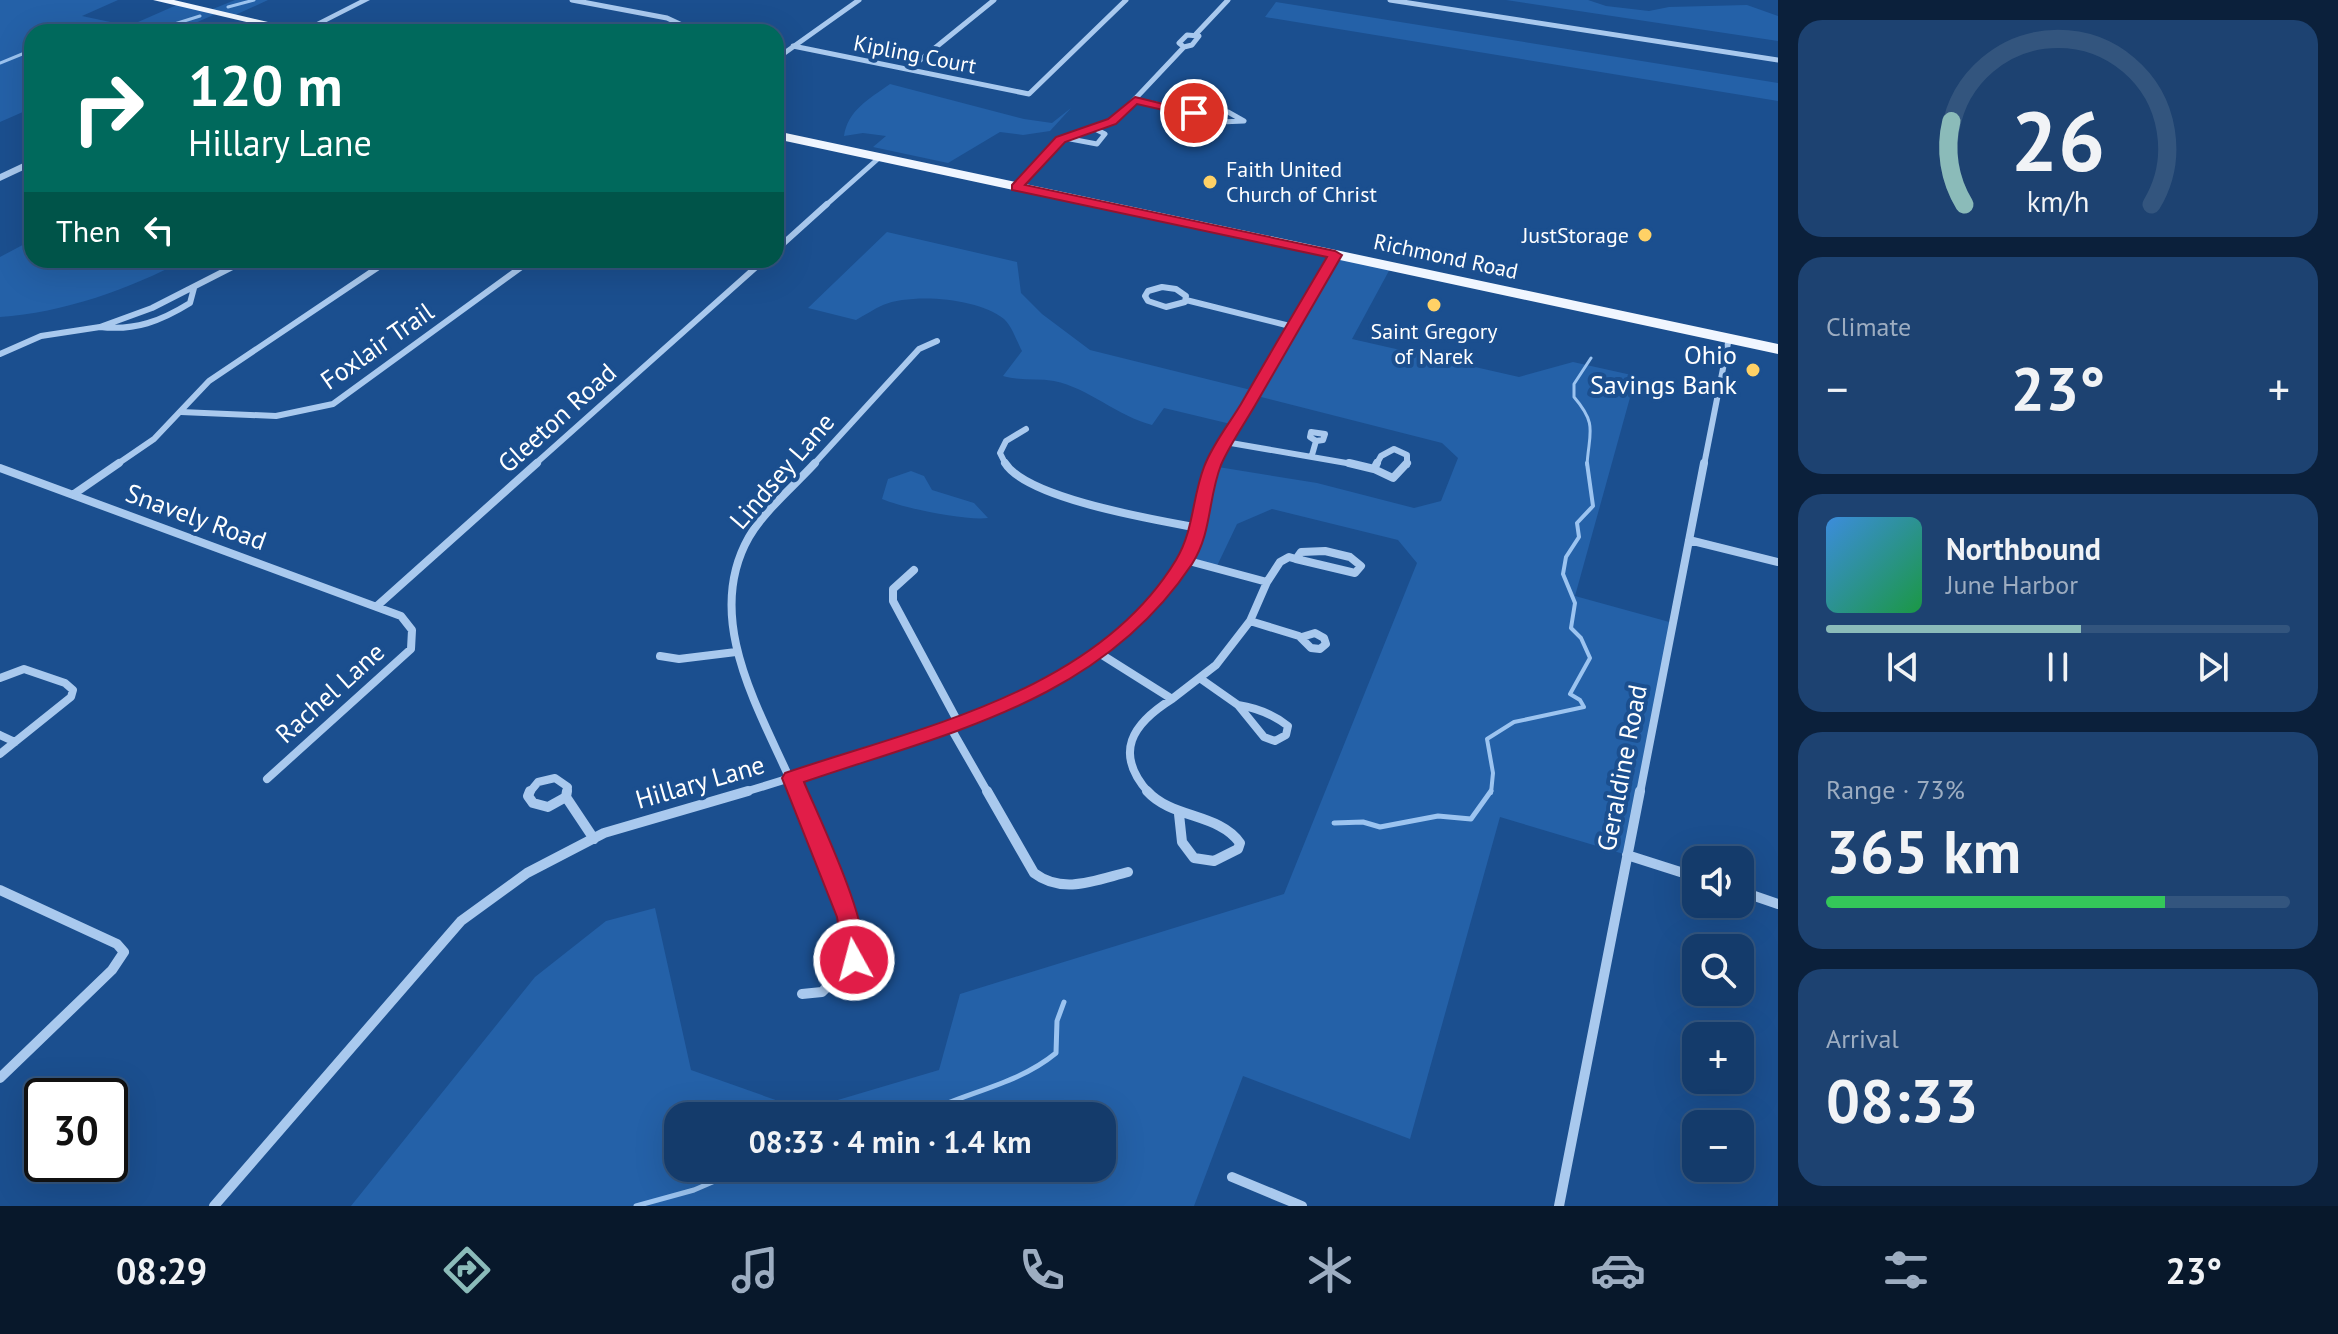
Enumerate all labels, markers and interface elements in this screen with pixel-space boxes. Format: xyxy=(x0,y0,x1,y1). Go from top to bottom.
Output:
street label: Kipling Court xyxy=(851,28,979,80)
text: 120 m xyxy=(188,49,343,121)
icon: right xyxy=(56,56,160,160)
pin xyxy=(1160,79,1228,147)
text: 26 xyxy=(2011,85,2105,193)
icon: arrive xyxy=(1172,91,1216,135)
text: Hillary Lane xyxy=(188,119,372,166)
place label: Faith United Church of Christ xyxy=(1226,155,1377,208)
marker: Faith United Church of Christ xyxy=(1201,173,1219,191)
text: km/h xyxy=(2027,183,2089,220)
icon: left xyxy=(137,208,181,252)
text: Then xyxy=(56,211,121,250)
place label: JustStorage xyxy=(1521,221,1629,249)
marker: JustStorage xyxy=(1636,226,1654,244)
street label: Richmond Road xyxy=(1371,227,1521,285)
street label: Foxlair Trail xyxy=(314,294,440,397)
marker: Saint Gregory of Narek xyxy=(1425,296,1443,314)
text: Climate xyxy=(1826,310,1911,343)
place label: Saint Gregory of Narek xyxy=(1370,317,1498,370)
place label: Ohio Savings Bank xyxy=(1590,338,1738,401)
text: 23° xyxy=(2011,349,2105,427)
street label: Gleeton Road xyxy=(491,356,623,480)
text: − xyxy=(1826,360,1848,417)
text: + xyxy=(2268,360,2290,417)
marker: Ohio Savings Bank xyxy=(1744,361,1762,379)
street label: Lindsey Lane xyxy=(722,406,841,536)
street label: Snavely Road xyxy=(121,476,271,557)
text: Northbound xyxy=(1946,529,2101,568)
text: June Harbor xyxy=(1946,568,2078,601)
street label: Rachel Lane xyxy=(268,635,391,750)
icon: previous xyxy=(1881,645,1925,689)
icon: pause xyxy=(2036,645,2080,689)
icon: next xyxy=(2191,645,2235,689)
street label: Geraldine Road xyxy=(1589,682,1654,854)
street label: Hillary Lane xyxy=(632,747,768,816)
text: Range · 73% xyxy=(1826,773,1965,806)
text: 365 km xyxy=(1826,812,2021,890)
map controls xyxy=(1682,846,1754,1182)
button: sound xyxy=(1682,846,1754,918)
position arrow xyxy=(812,918,896,1002)
button: search xyxy=(1682,934,1754,1006)
button: + xyxy=(1682,1022,1754,1094)
text: Arrival xyxy=(1826,1022,1899,1055)
text: 08:33 xyxy=(1826,1061,1978,1139)
speed limit sign: 30 xyxy=(24,1078,128,1182)
button: − xyxy=(1682,1110,1754,1182)
text: 08:33 · 4 min · 1.4 km xyxy=(749,1122,1031,1161)
icon: directions xyxy=(439,1242,495,1298)
icon: music xyxy=(727,1242,783,1298)
icon: phone xyxy=(1014,1242,1070,1298)
icon: climate xyxy=(1302,1242,1358,1298)
icon: car xyxy=(1590,1242,1646,1298)
icon: filters xyxy=(1878,1242,1934,1298)
text: 08:29 xyxy=(116,1247,207,1294)
text: 23° xyxy=(2165,1247,2222,1294)

